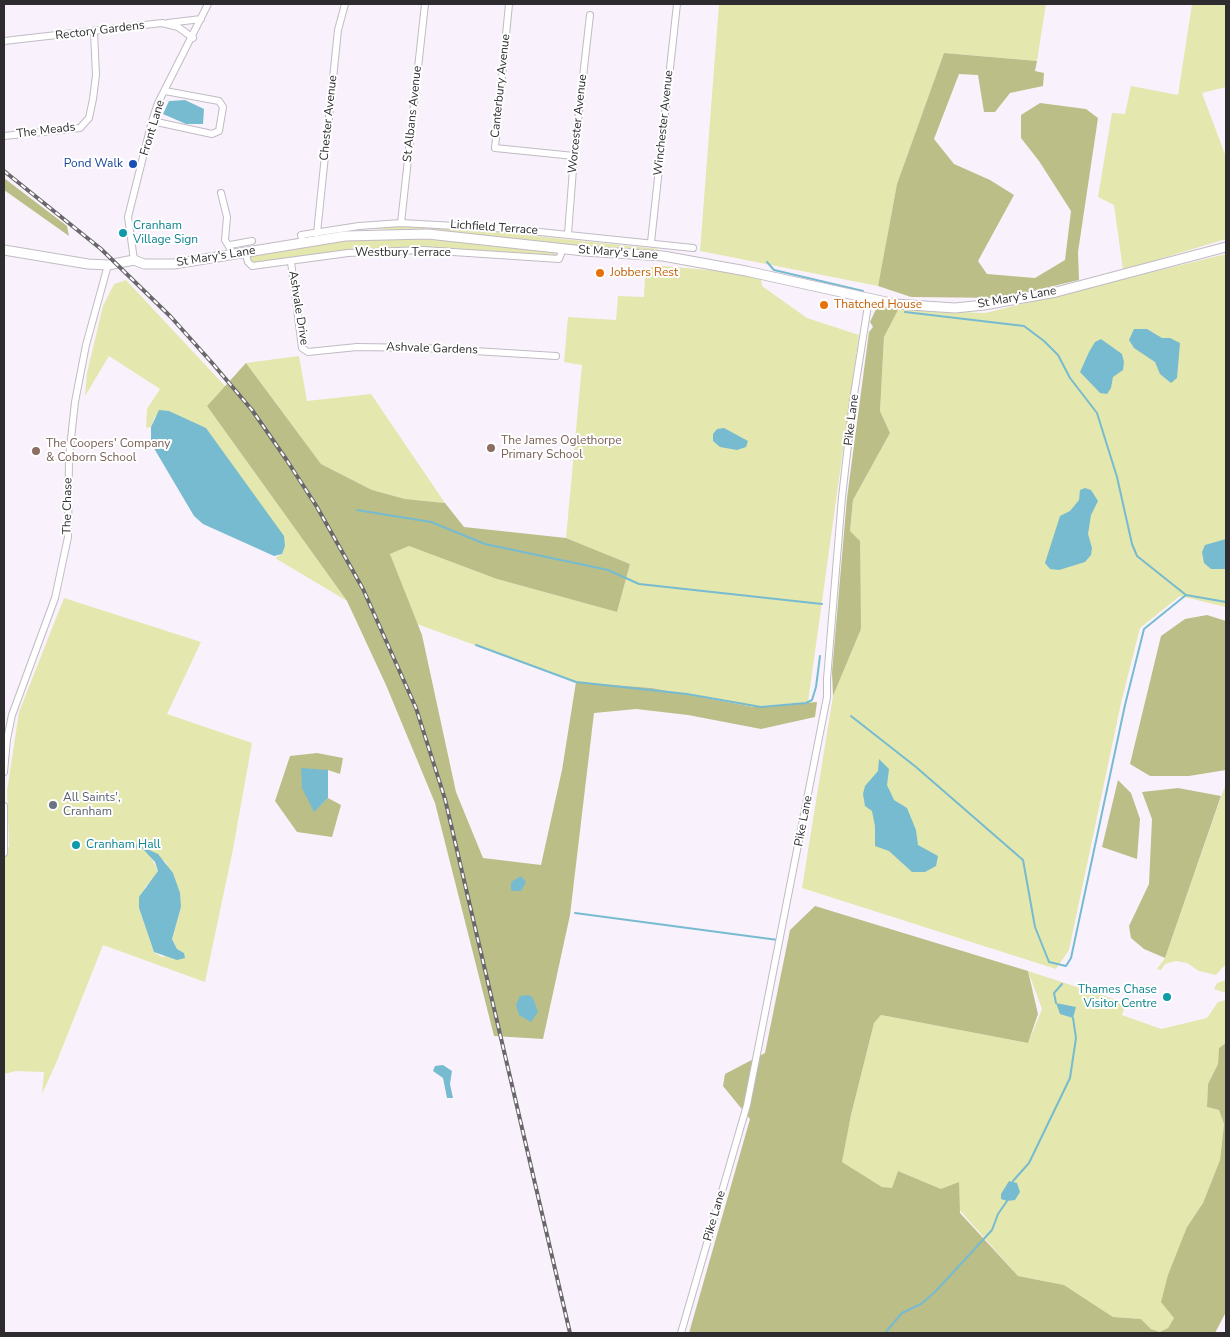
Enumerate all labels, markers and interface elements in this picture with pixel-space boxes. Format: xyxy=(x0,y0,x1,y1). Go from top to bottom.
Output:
street label: Rectory Gardens xyxy=(55,18,145,44)
street label: Canterbury Avenue xyxy=(488,33,514,139)
street label: St Albans Avenue xyxy=(401,65,425,163)
street label: Winchester Avenue xyxy=(651,70,677,176)
street label: Worcester Avenue xyxy=(566,74,590,174)
street label: Chester Avenue xyxy=(317,75,341,161)
street label: Front Lane xyxy=(138,98,168,158)
street label: The Meads xyxy=(16,120,76,142)
place label: Pond Walk xyxy=(64,157,123,171)
marker: Pond Walk xyxy=(127,158,139,170)
street label: Lichfield Terrace xyxy=(450,218,538,238)
place label: Cranham Village Sign xyxy=(133,219,198,247)
marker: Cranham Village Sign xyxy=(117,227,129,239)
street label: St Mary's Lane xyxy=(578,243,658,263)
street label: St Mary's Lane xyxy=(176,244,256,270)
street label: Westbury Terrace xyxy=(355,246,451,260)
place label: Jobbers Rest xyxy=(610,266,678,280)
marker: Jobbers Rest xyxy=(594,267,606,279)
street label: Ashvale Drive xyxy=(285,270,311,346)
street label: St Mary's Lane xyxy=(977,284,1057,312)
place label: Thatched House xyxy=(834,298,922,312)
marker: Thatched House xyxy=(818,299,830,311)
street label: Ashvale Gardens xyxy=(386,340,478,358)
street label: Pike Lane xyxy=(842,393,862,447)
place label: The James Oglethorpe Primary School xyxy=(501,434,622,462)
place label: The Coopers' Company & Coborn School xyxy=(46,437,171,465)
marker: The James Oglethorpe Primary School xyxy=(485,442,497,454)
marker: The Coopers' Company & Coborn School xyxy=(30,445,42,457)
street label: The Chase xyxy=(60,477,76,535)
place label: All Saints', Cranham xyxy=(63,791,121,819)
street label: Pike Lane xyxy=(792,794,816,848)
marker: All Saints', Cranham xyxy=(47,799,59,811)
place label: Cranham Hall xyxy=(86,838,161,852)
marker: Cranham Hall xyxy=(70,839,82,851)
place label: Thames Chase Visitor Centre xyxy=(1078,983,1157,1011)
marker: Thames Chase Visitor Centre xyxy=(1161,991,1173,1003)
street label: Pike Lane xyxy=(701,1189,729,1243)

